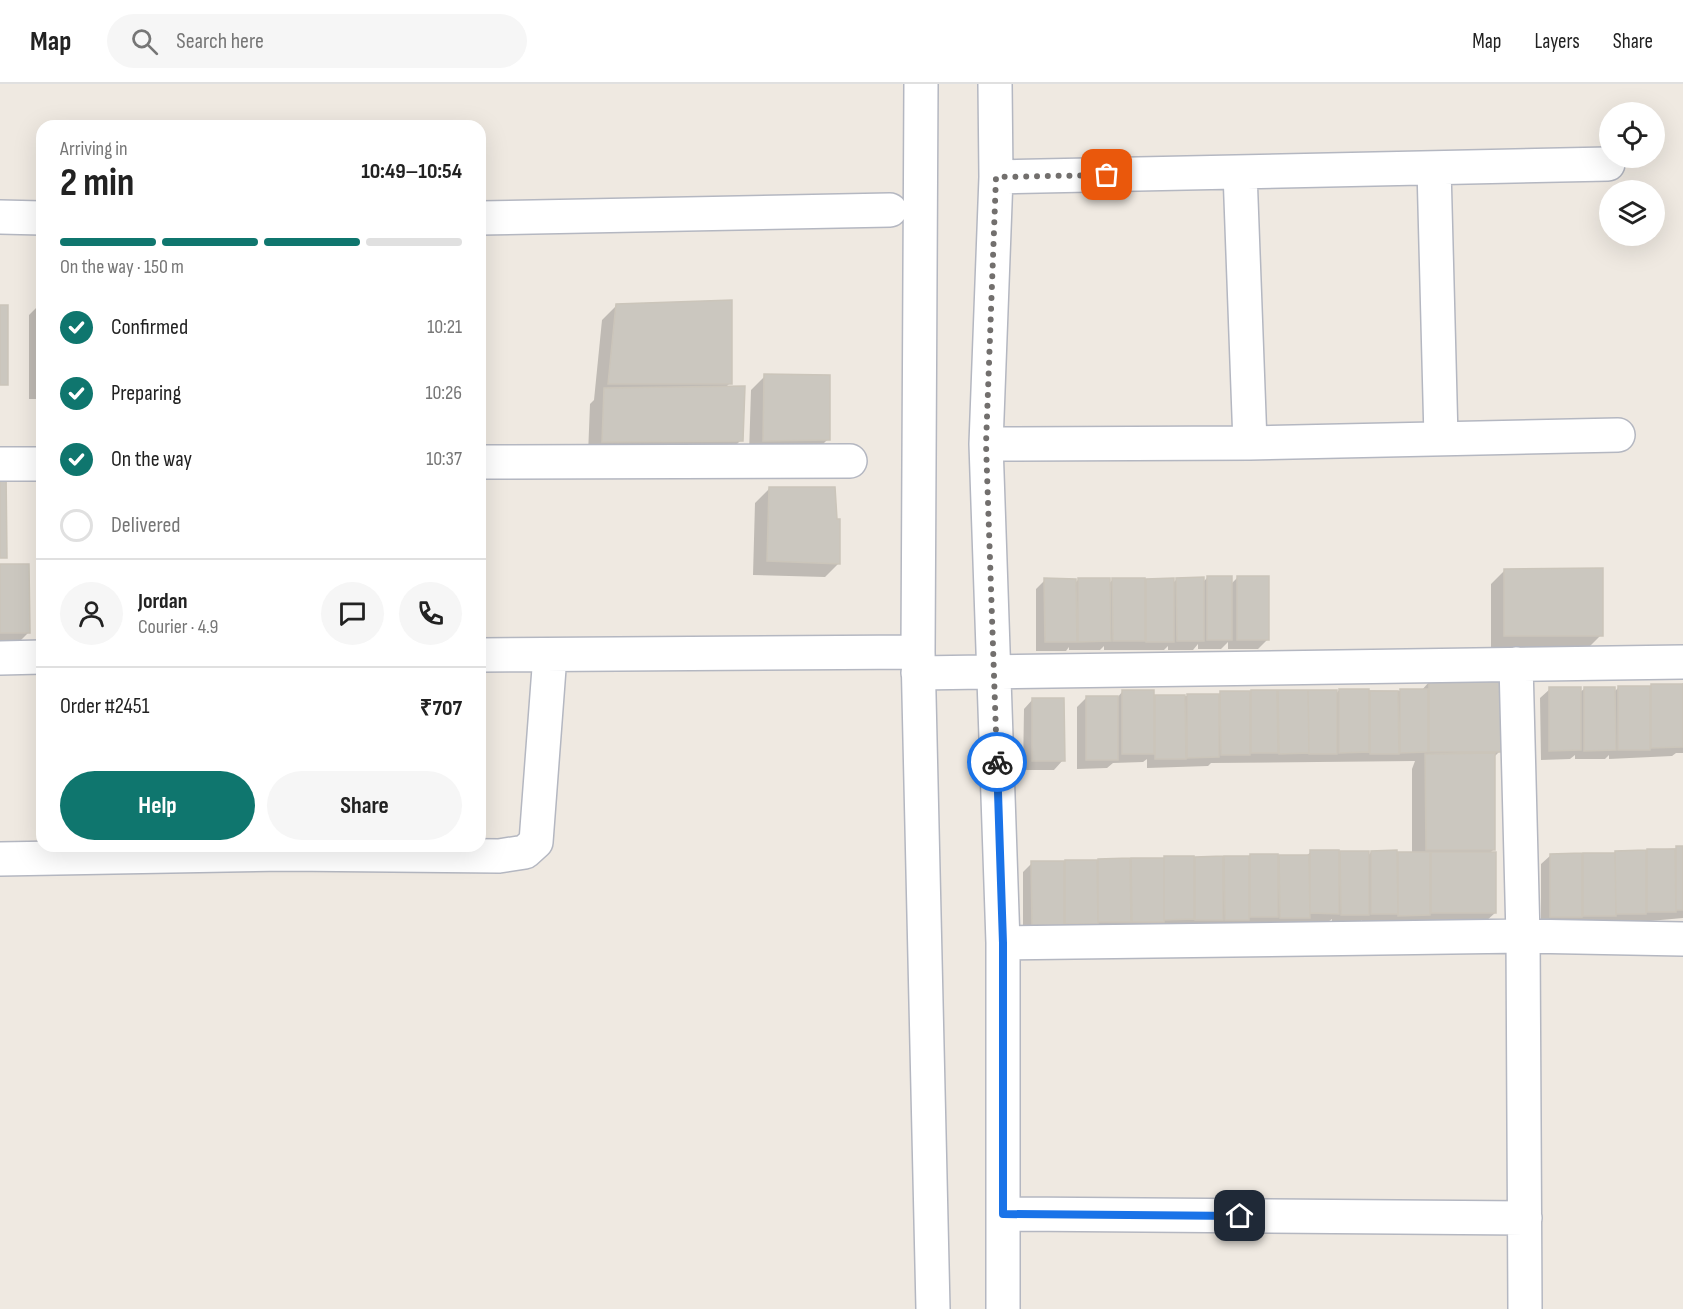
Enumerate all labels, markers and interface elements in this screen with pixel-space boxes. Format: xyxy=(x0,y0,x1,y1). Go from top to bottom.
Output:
search box xyxy=(107,14,527,68)
text: Map xyxy=(30,25,71,58)
icon: search xyxy=(128,25,161,58)
text: Search here xyxy=(176,28,264,55)
text: Map xyxy=(1472,29,1501,54)
text: Layers xyxy=(1534,29,1580,54)
text: Share xyxy=(1613,29,1653,54)
map controls xyxy=(1599,102,1665,246)
button: locate xyxy=(1599,102,1665,168)
text: Arriving in xyxy=(60,137,128,161)
pin xyxy=(1081,149,1132,200)
text: 10:49–10:54 xyxy=(361,158,462,185)
icon: bag xyxy=(1090,158,1123,191)
text: 2 min xyxy=(60,160,134,207)
button: layers xyxy=(1599,180,1665,246)
text: On the way · 150 m xyxy=(60,255,184,279)
icon: check xyxy=(60,311,93,344)
text: Confirmed xyxy=(111,314,188,341)
text: 10:21 xyxy=(427,315,462,339)
icon: check xyxy=(60,377,93,410)
text: Preparing xyxy=(111,380,181,407)
text: 10:26 xyxy=(426,381,462,405)
icon: check xyxy=(60,443,93,476)
text: On the way xyxy=(111,446,192,473)
text: 10:37 xyxy=(426,447,462,471)
text: Delivered xyxy=(111,512,180,539)
button: person xyxy=(60,582,123,645)
button: chat xyxy=(321,582,384,645)
button: phone xyxy=(399,582,462,645)
text: Jordan xyxy=(138,588,187,615)
text: Courier · 4.9 xyxy=(138,615,218,639)
text: Order #2451 xyxy=(60,693,149,720)
text: ₹707 xyxy=(420,695,462,722)
courier xyxy=(967,732,1027,792)
icon: bike xyxy=(981,746,1014,779)
button: Help xyxy=(60,771,255,840)
button: Share xyxy=(267,771,462,840)
pin xyxy=(1214,1190,1265,1241)
icon: home xyxy=(1223,1199,1256,1232)

